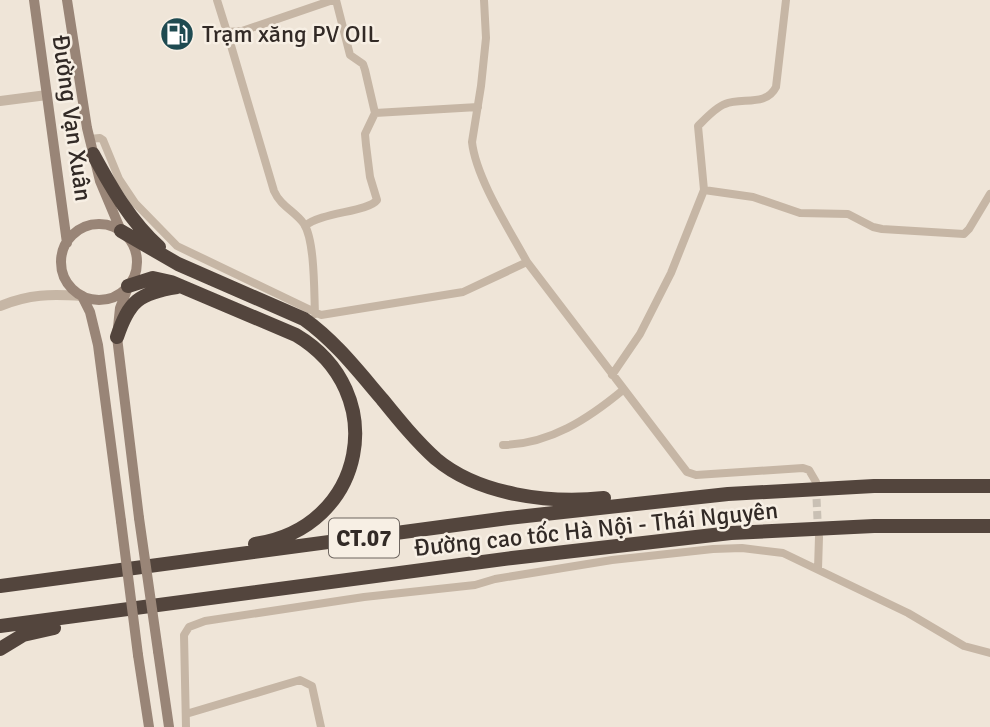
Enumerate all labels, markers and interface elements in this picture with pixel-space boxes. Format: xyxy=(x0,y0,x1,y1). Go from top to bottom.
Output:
fuel station icon: Trạm xăng PV OIL xyxy=(158,15,196,53)
place label: Trạm xăng PV OIL xyxy=(202,19,380,49)
street label: Đường Vạn Xuân xyxy=(45,33,99,203)
street label: Đường cao tốc Hà Nội - Thái Nguyên xyxy=(412,495,780,563)
road number: CT.07 xyxy=(329,518,399,558)

